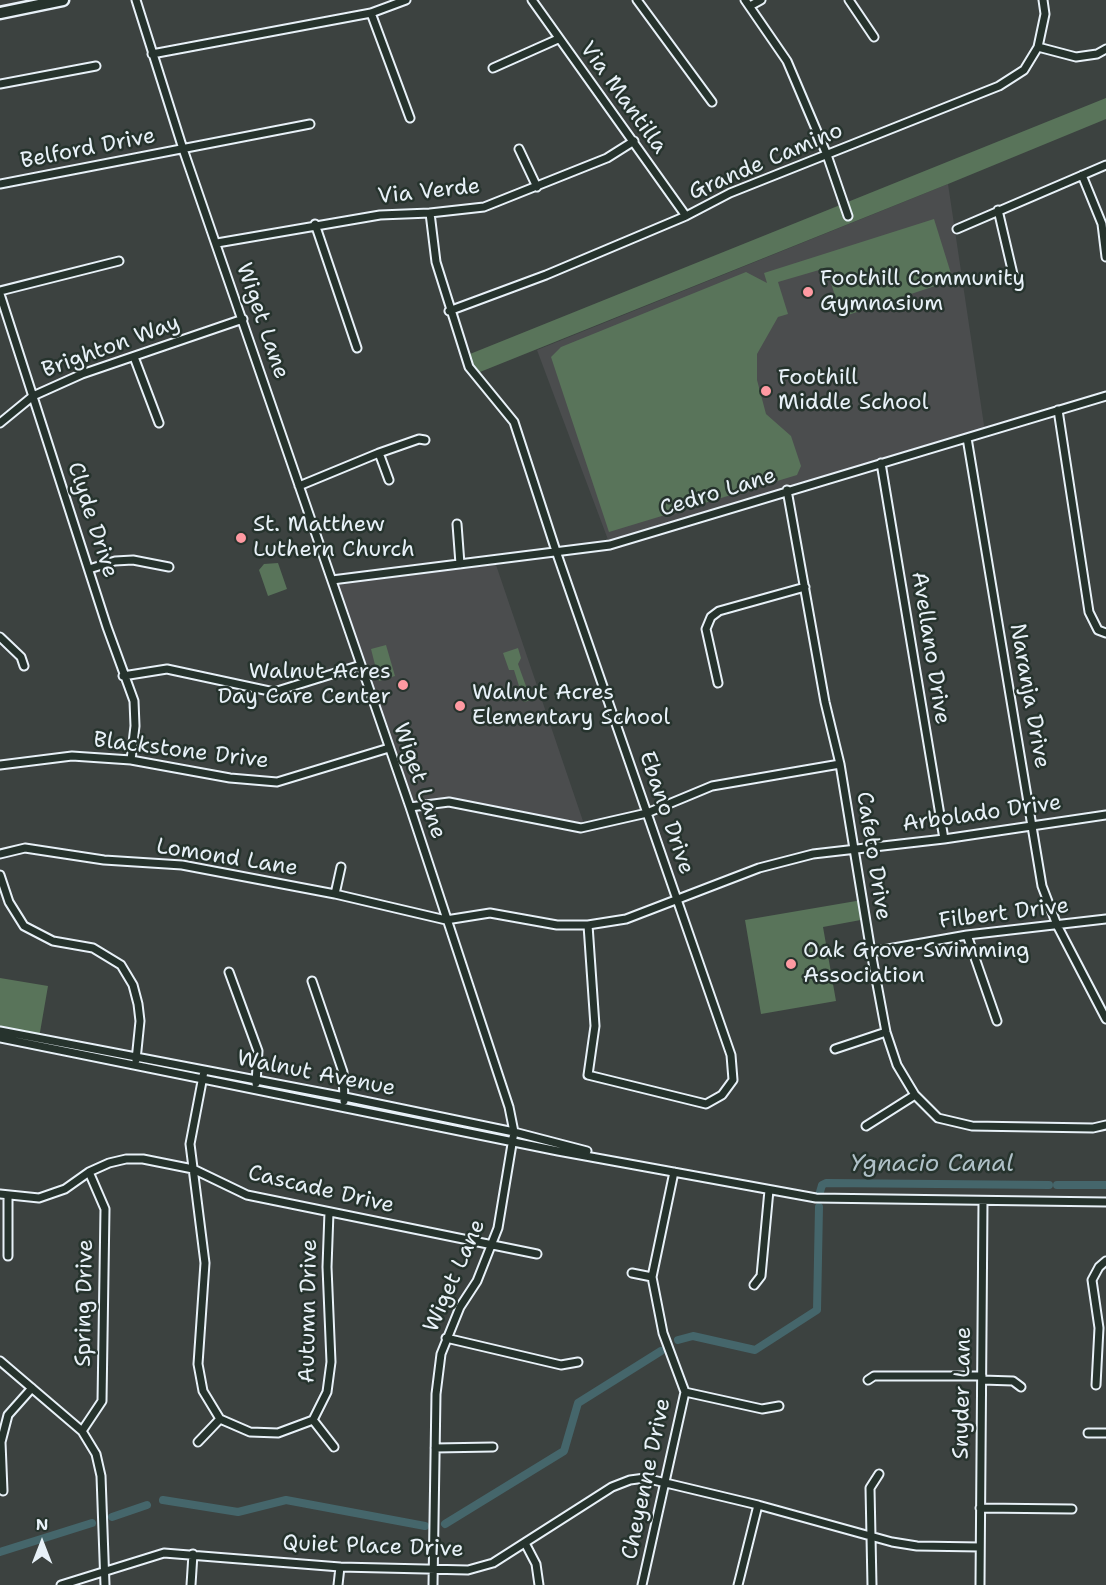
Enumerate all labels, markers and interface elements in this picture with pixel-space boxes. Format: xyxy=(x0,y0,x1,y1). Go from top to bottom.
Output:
street label: Via Mantilla xyxy=(574,37,672,159)
street label: Grande Camino xyxy=(685,118,847,206)
street label: Belford Drive xyxy=(18,123,158,175)
street label: Via Verde xyxy=(377,173,481,211)
street label: Wiget Lane xyxy=(230,259,294,383)
place label: Foothill Community Gymnasium xyxy=(820,266,1025,318)
marker: Foothill Community Gymnasium xyxy=(801,285,815,299)
street label: Brighton Way xyxy=(39,310,183,384)
place label: Foothill Middle School xyxy=(778,365,928,416)
marker: Foothill Middle School xyxy=(759,384,773,398)
street label: Clyde Drive xyxy=(61,459,123,581)
street label: Cedro Lane xyxy=(657,463,779,523)
place label: St. Matthew Luthern Church xyxy=(253,512,415,564)
marker: St. Matthew Luthern Church xyxy=(234,531,248,545)
street label: Avellano Drive xyxy=(905,570,955,726)
street label: Naranja Drive xyxy=(1003,621,1055,771)
place label: Walnut Acres Day Care Center xyxy=(218,659,391,710)
marker: Walnut Acres Day Care Center xyxy=(396,678,410,692)
place label: Walnut Acres Elementary School xyxy=(472,680,670,732)
marker: Walnut Acres Elementary School xyxy=(453,699,467,713)
street label: Wiget Lane xyxy=(387,719,451,843)
street label: Blackstone Drive xyxy=(92,727,270,775)
street label: Ebano Drive xyxy=(633,748,699,878)
street label: Cafeto Drive xyxy=(850,790,896,922)
street label: Arbolado Drive xyxy=(901,790,1063,838)
street label: Lomond Lane xyxy=(154,834,300,882)
street label: Filbert Drive xyxy=(938,893,1070,935)
place label: Oak Grove Swimming Association xyxy=(803,938,1030,990)
marker: Oak Grove Swimming Association xyxy=(784,957,798,971)
street label: Walnut Avenue xyxy=(234,1046,398,1102)
water label: Ygnacio Canal xyxy=(850,1151,1014,1179)
street label: Cascade Drive xyxy=(245,1160,397,1220)
street label: Wiget Lane xyxy=(418,1215,492,1337)
street label: Spring Drive xyxy=(71,1239,99,1367)
street label: Autumn Drive xyxy=(295,1239,323,1383)
street label: Snyder Lane xyxy=(949,1326,977,1460)
street label: Cheyenne Drive xyxy=(617,1396,677,1562)
north arrow xyxy=(12,1513,72,1573)
text: N xyxy=(36,1514,48,1535)
street label: Quiet Place Drive xyxy=(282,1531,464,1563)

